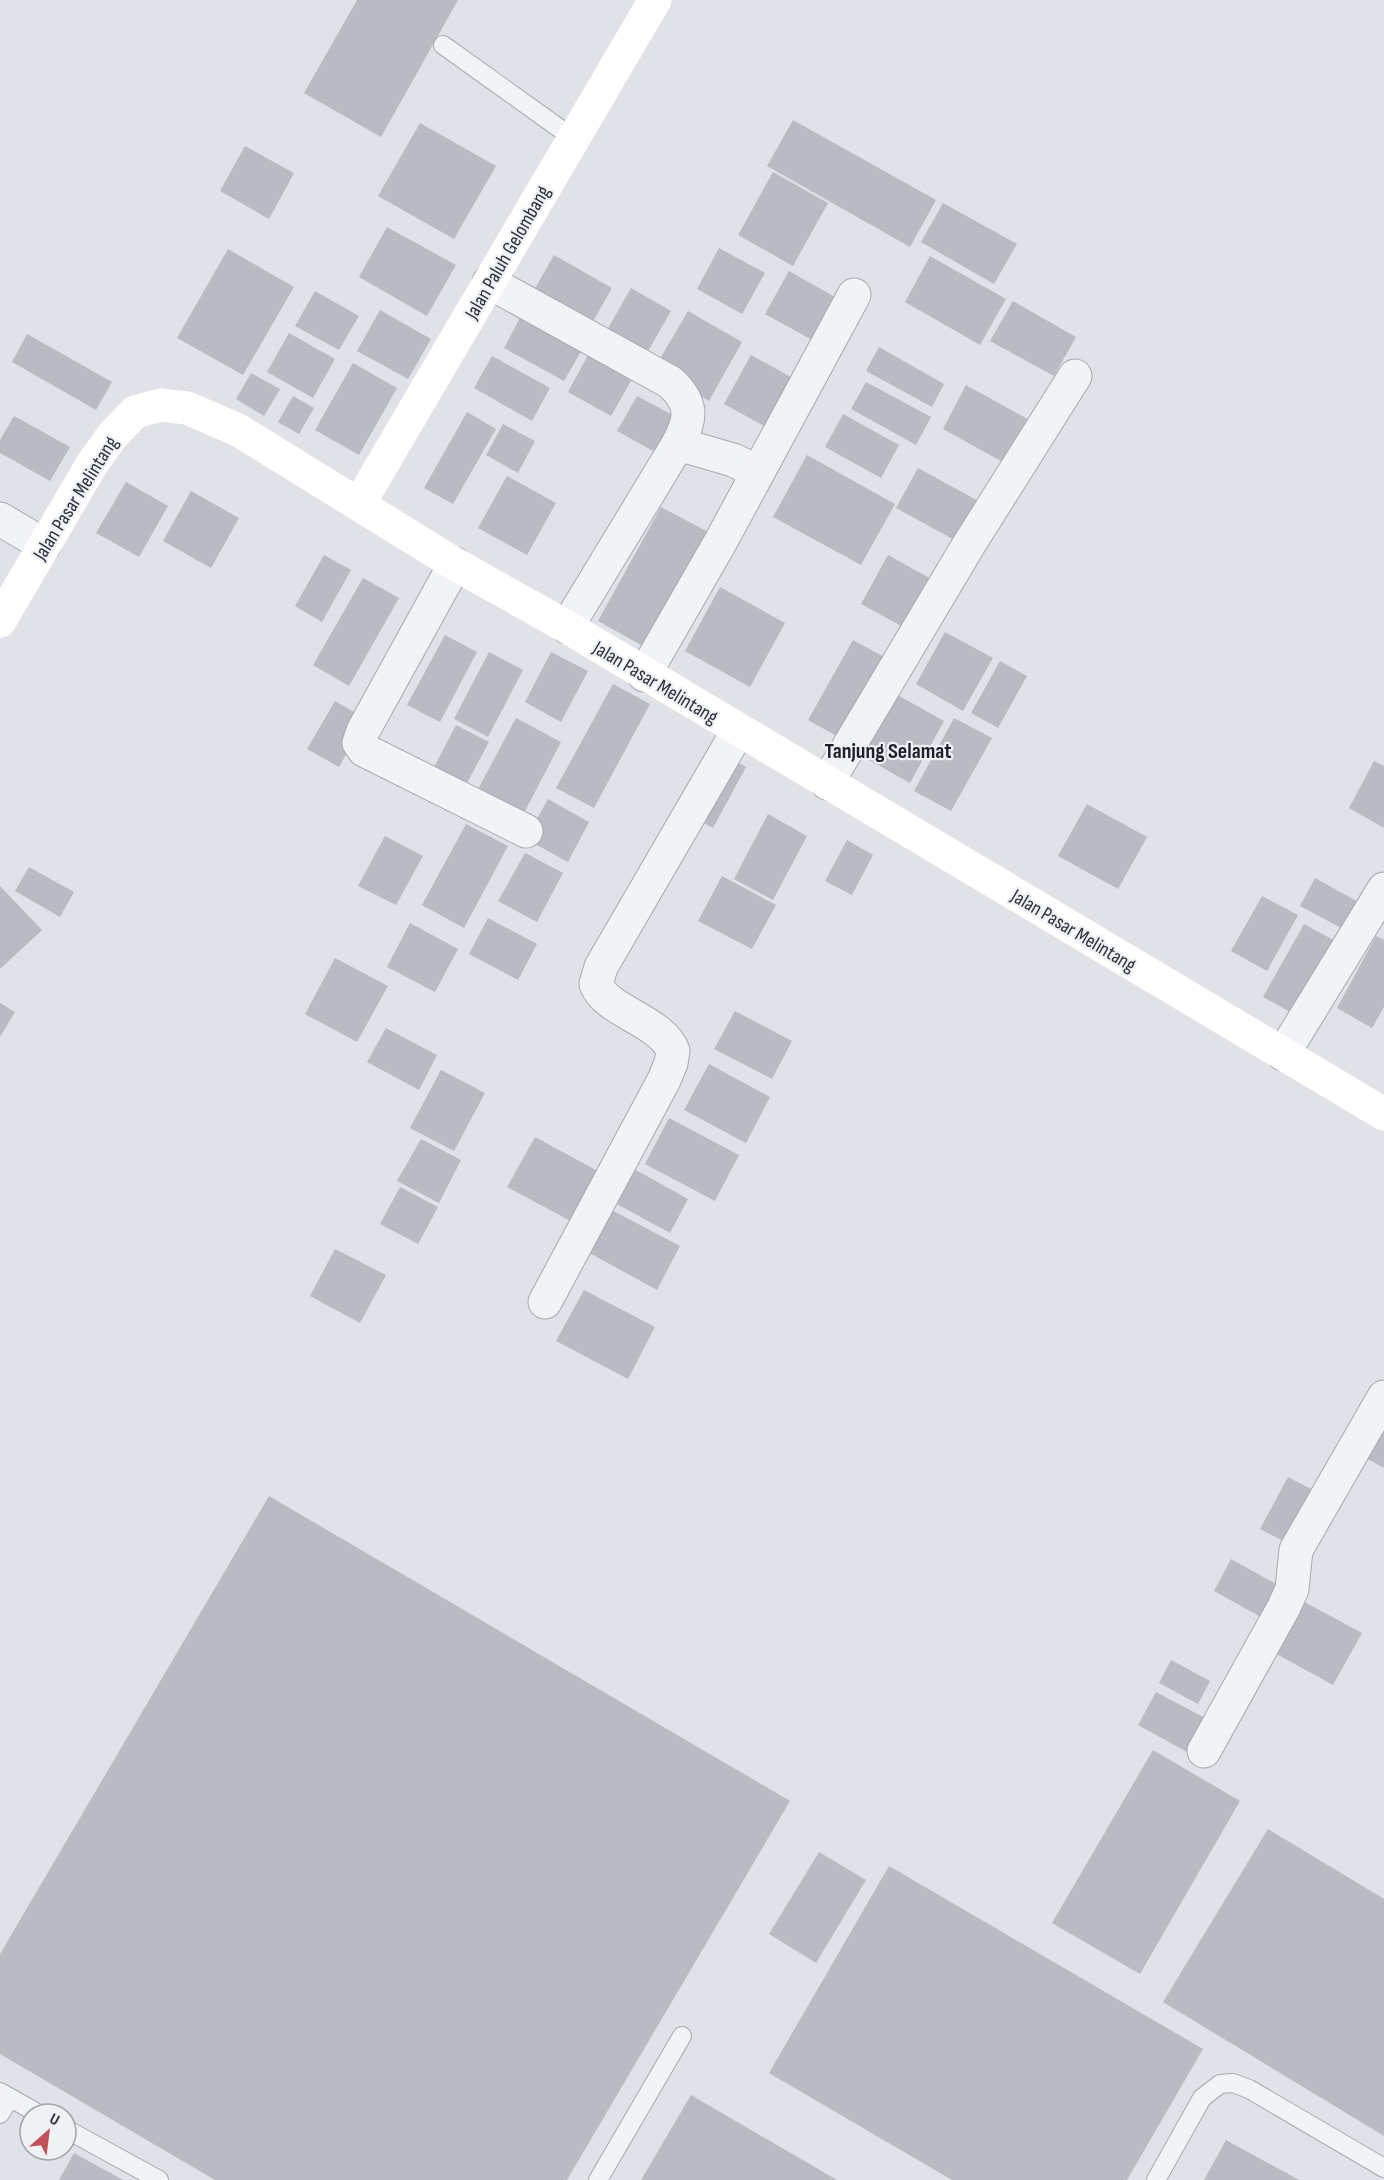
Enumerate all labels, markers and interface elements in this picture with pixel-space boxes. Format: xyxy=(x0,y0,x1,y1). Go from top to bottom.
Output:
street label: Jalan Paluh Gelombang xyxy=(459,181,556,324)
street label: Jalan Pasar Melintang xyxy=(28,432,123,566)
street label: Jalan Pasar Melintang xyxy=(588,636,722,730)
district label: Tanjung Selamat xyxy=(824,738,952,765)
street label: Jalan Pasar Melintang xyxy=(1006,884,1140,978)
north arrow xyxy=(18,2102,78,2162)
text: U xyxy=(46,2110,62,2130)

